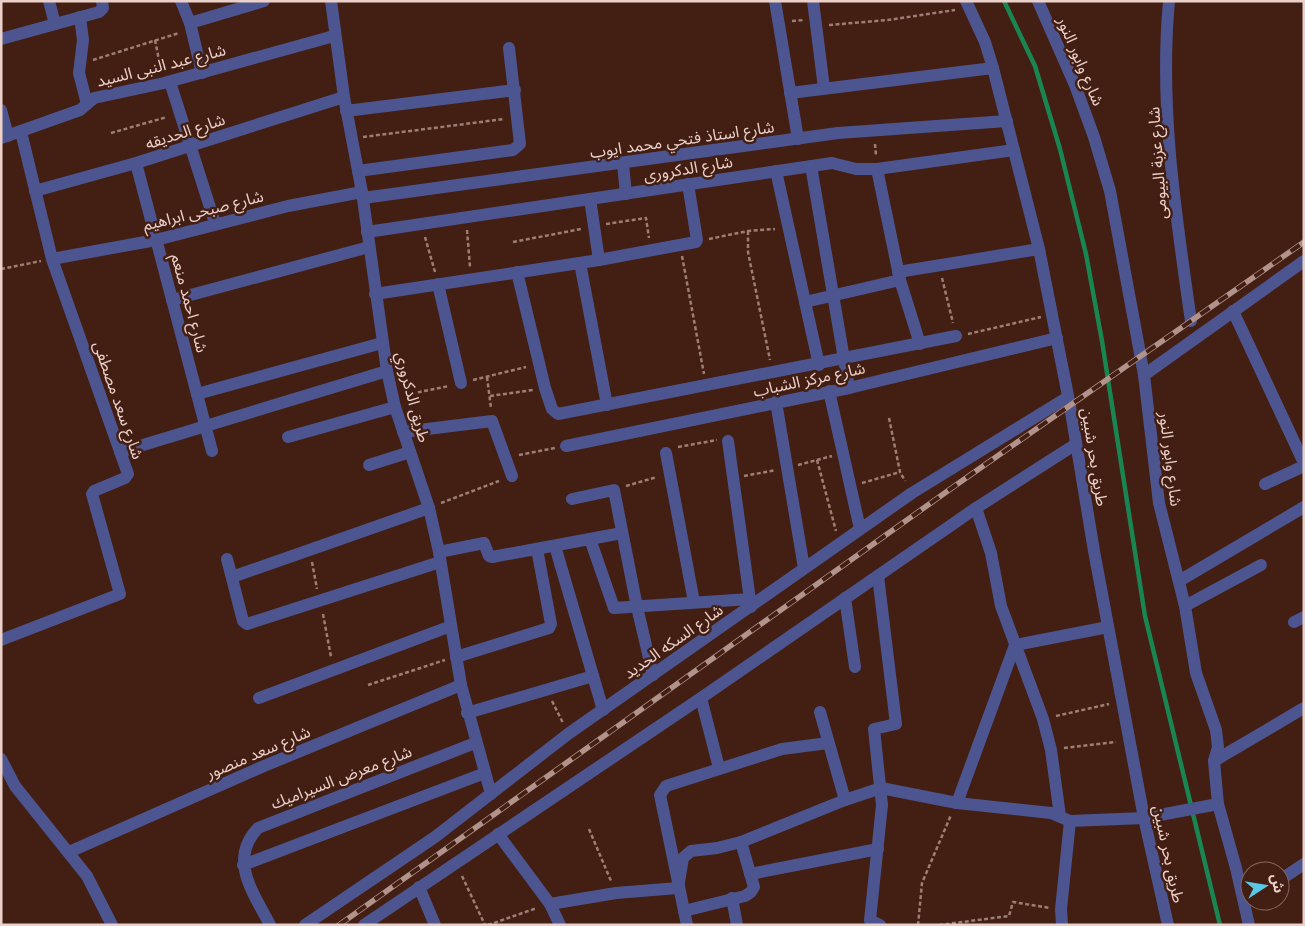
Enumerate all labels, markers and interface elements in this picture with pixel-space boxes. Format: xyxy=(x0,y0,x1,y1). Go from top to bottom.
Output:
street label: شارع وابور النور xyxy=(1050,12,1110,110)
street label: شارع عبد النبى السيد xyxy=(94,38,228,94)
street label: شارع عزبة البيومى xyxy=(1142,106,1174,220)
street label: شارع الحديقه xyxy=(142,108,228,156)
street label: شارع استاذ فتحي محمد ايوب xyxy=(588,115,776,165)
street label: شارع الدكرورى xyxy=(642,150,734,188)
street label: شارع صبحى ابراهيم xyxy=(140,184,266,238)
street label: شارع احمد منعم xyxy=(164,251,214,355)
street label: شارع سعد مصطفى xyxy=(87,338,150,463)
street label: طريق الدكروري xyxy=(389,349,436,445)
street label: شارع مركز الشباب xyxy=(751,356,868,404)
street label: طريق بحر شبين xyxy=(1076,406,1114,508)
street label: شارع وابور النور xyxy=(1152,409,1188,508)
street label: شارع السكه الحديد xyxy=(619,598,728,685)
street label: شارع سعد منصور xyxy=(202,720,314,786)
street label: شارع معرض السيراميك xyxy=(267,740,415,816)
street label: طريق بحر شبين xyxy=(1148,803,1190,905)
north arrow xyxy=(1240,861,1290,911)
text: ش xyxy=(1267,872,1289,895)

